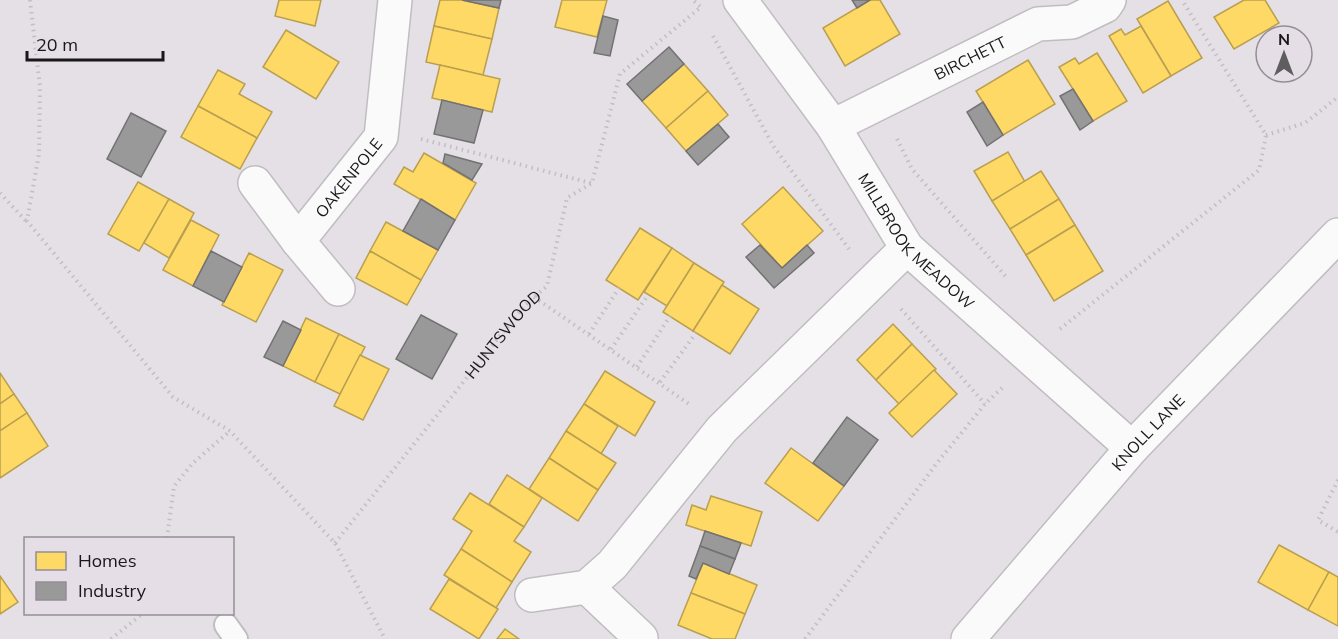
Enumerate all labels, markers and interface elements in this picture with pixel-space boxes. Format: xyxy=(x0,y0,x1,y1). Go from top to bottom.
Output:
scale bar xyxy=(27,24,164,62)
north arrow xyxy=(1254,24,1314,84)
text: N xyxy=(1278,29,1290,49)
street label: BIRCHETT xyxy=(931,31,1010,84)
text: 20 m xyxy=(36,33,78,56)
street label: OAKENPOLE xyxy=(311,134,386,222)
street label: MILLBROOK MEADOW xyxy=(854,170,979,313)
street label: HUNTSWOOD xyxy=(460,286,545,382)
street label: KNOLL LANE xyxy=(1107,390,1189,475)
legend xyxy=(24,537,234,615)
text: Homes xyxy=(78,549,137,572)
text: Industry xyxy=(78,579,147,602)

